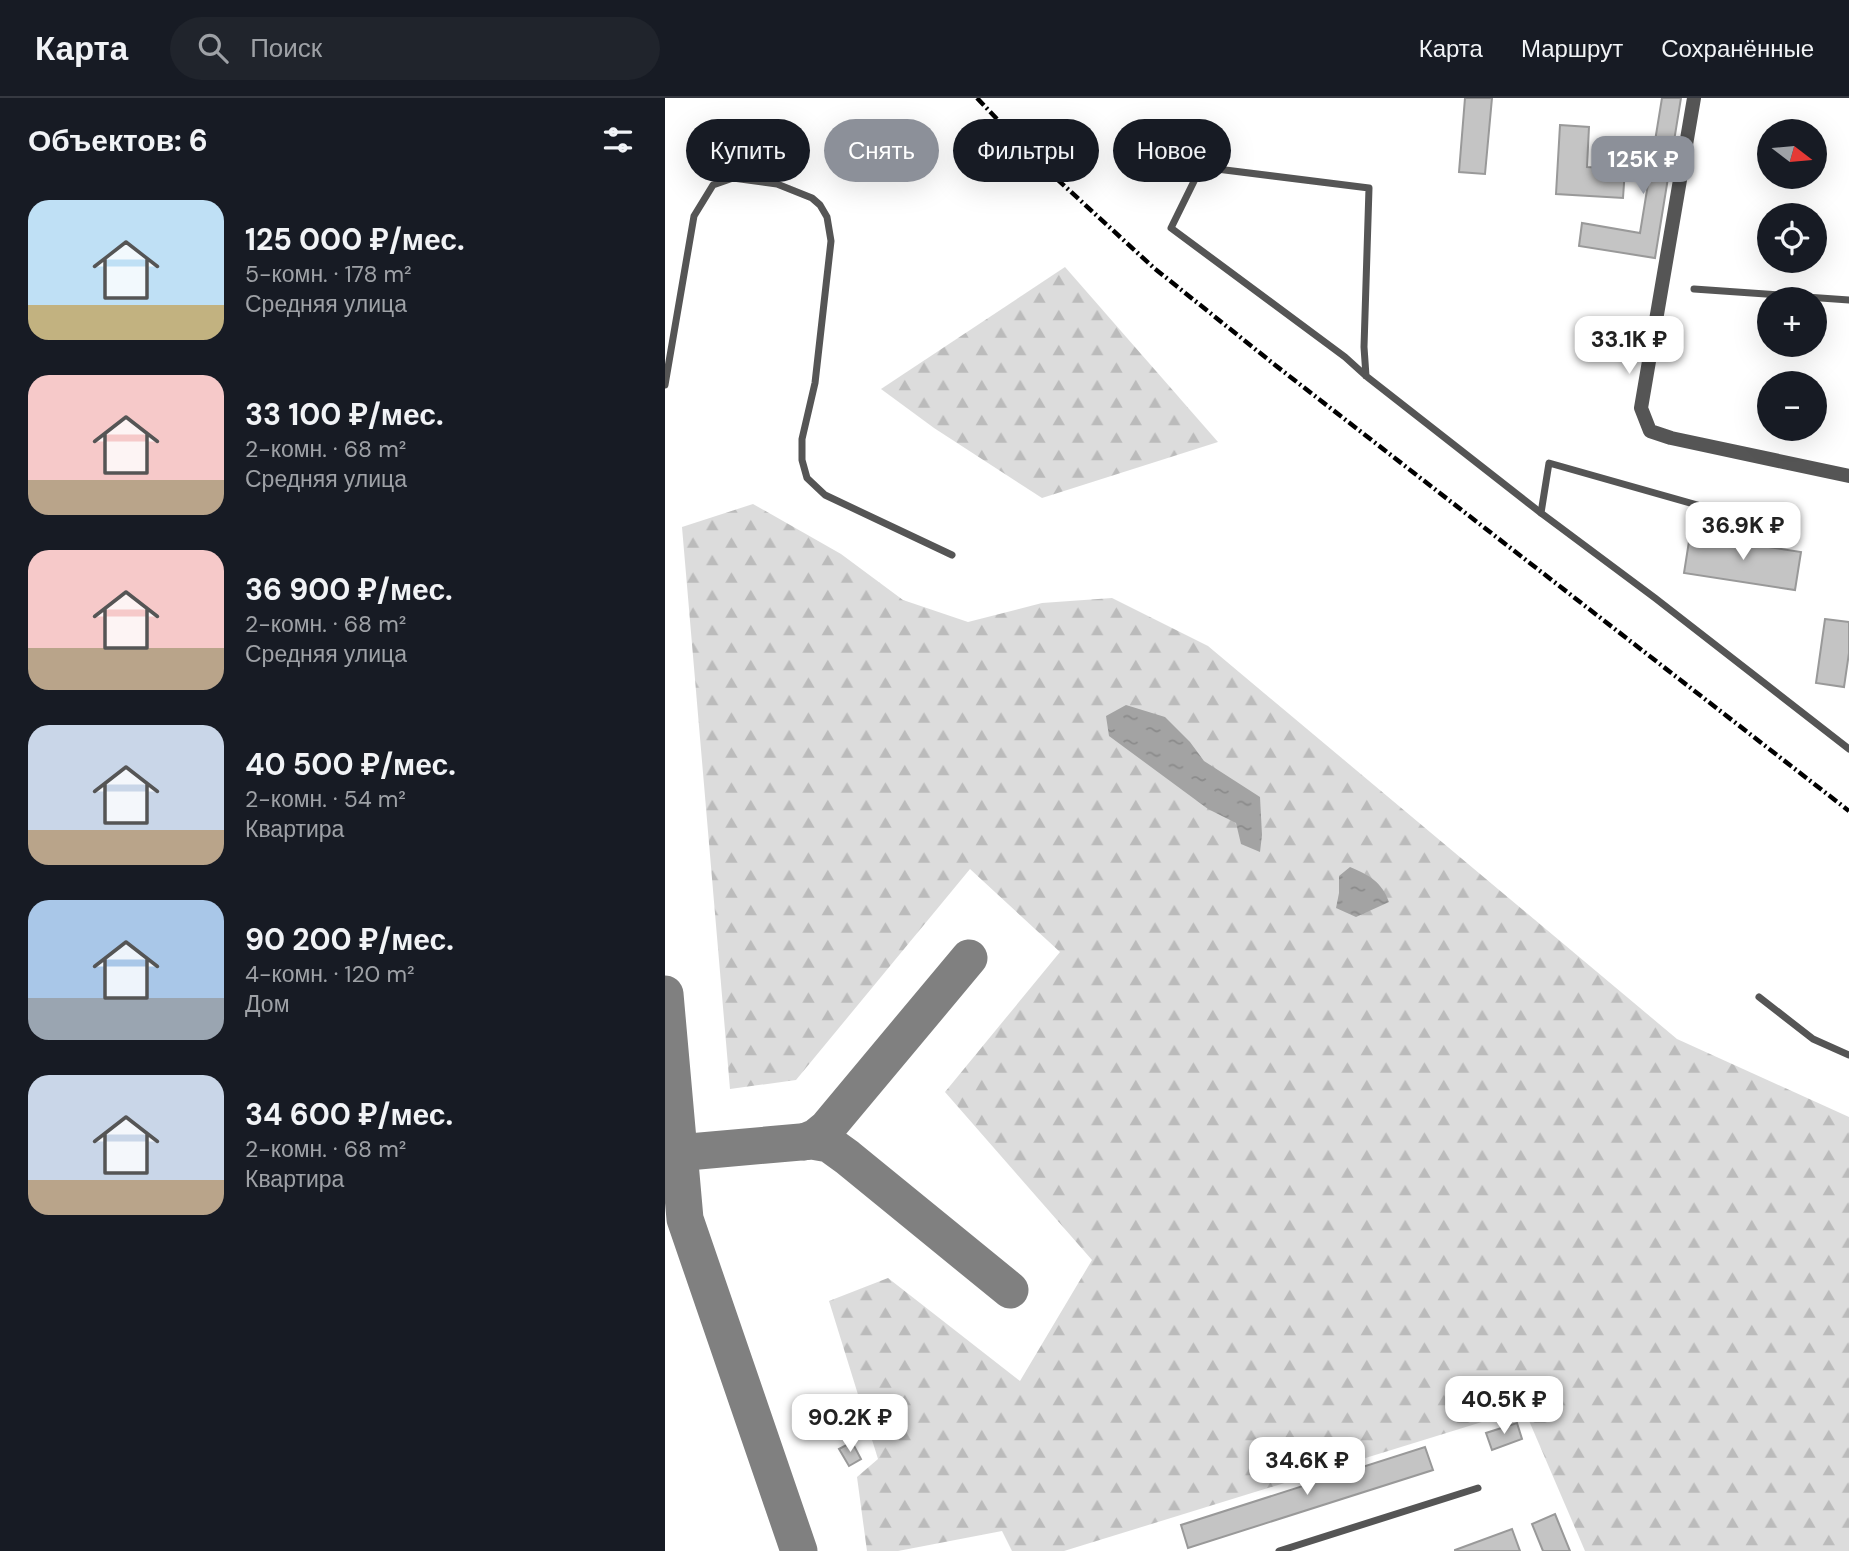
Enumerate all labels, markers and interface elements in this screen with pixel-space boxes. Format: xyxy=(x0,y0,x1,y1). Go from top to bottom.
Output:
search box xyxy=(170,17,660,80)
text: Карта xyxy=(35,27,128,70)
icon: search xyxy=(194,29,232,67)
text: Поиск xyxy=(250,31,322,65)
text: Карта xyxy=(1419,33,1483,64)
text: Маршрут xyxy=(1521,33,1623,64)
text: Сохранённые xyxy=(1661,33,1814,64)
chip: Купить xyxy=(686,119,810,182)
chip: Снять xyxy=(824,119,939,182)
chip: Фильтры xyxy=(953,119,1099,182)
chip: Новое xyxy=(1113,119,1231,182)
north arrow xyxy=(1757,119,1827,189)
map controls xyxy=(1757,119,1827,441)
text: Объектов: 6 xyxy=(28,121,208,160)
icon: filters xyxy=(599,121,637,159)
pin: 125K ₽ xyxy=(1586,136,1700,196)
text: 125K ₽ xyxy=(1607,144,1679,174)
button: locate xyxy=(1757,203,1827,273)
text: 125 000 ₽/мес. xyxy=(245,220,465,259)
icon: home xyxy=(84,228,168,312)
text: 5-комн. · 178 m² xyxy=(245,259,412,289)
button: + xyxy=(1757,287,1827,357)
text: Средняя улица xyxy=(245,289,407,319)
pin: 33.1K ₽ xyxy=(1564,316,1694,376)
text: 33.1K ₽ xyxy=(1591,324,1667,354)
button: − xyxy=(1757,371,1827,441)
text: 33 100 ₽/мес. xyxy=(245,395,444,434)
icon: home xyxy=(84,403,168,487)
text: 2-комн. · 68 m² xyxy=(245,434,406,464)
text: Средняя улица xyxy=(245,464,407,494)
pin: 36.9K ₽ xyxy=(1678,503,1808,562)
text: 36.9K ₽ xyxy=(1702,510,1784,540)
text: 36 900 ₽/мес. xyxy=(245,570,453,609)
icon: home xyxy=(84,578,168,662)
text: 2-комн. · 68 m² xyxy=(245,609,406,639)
text: Средняя улица xyxy=(245,639,407,669)
text: 40 500 ₽/мес. xyxy=(245,745,456,784)
icon: home xyxy=(84,753,168,837)
text: 2-комн. · 54 m² xyxy=(245,784,406,814)
text: Квартира xyxy=(245,814,344,844)
text: 90 200 ₽/мес. xyxy=(245,920,454,959)
icon: home xyxy=(84,928,168,1012)
text: 4-комн. · 120 m² xyxy=(245,959,415,989)
text: Дом xyxy=(245,989,289,1019)
text: 34 600 ₽/мес. xyxy=(245,1095,453,1134)
icon: home xyxy=(84,1103,168,1187)
text: 2-комн. · 68 m² xyxy=(245,1134,406,1164)
text: Квартира xyxy=(245,1164,344,1194)
pin: 40.5K ₽ xyxy=(1439,1376,1569,1436)
text: 40.5K ₽ xyxy=(1461,1384,1547,1414)
pin: 90.2K ₽ xyxy=(785,1394,915,1454)
text: 90.2K ₽ xyxy=(808,1402,892,1432)
pin: 34.6K ₽ xyxy=(1242,1438,1372,1497)
text: 34.6K ₽ xyxy=(1265,1445,1349,1475)

